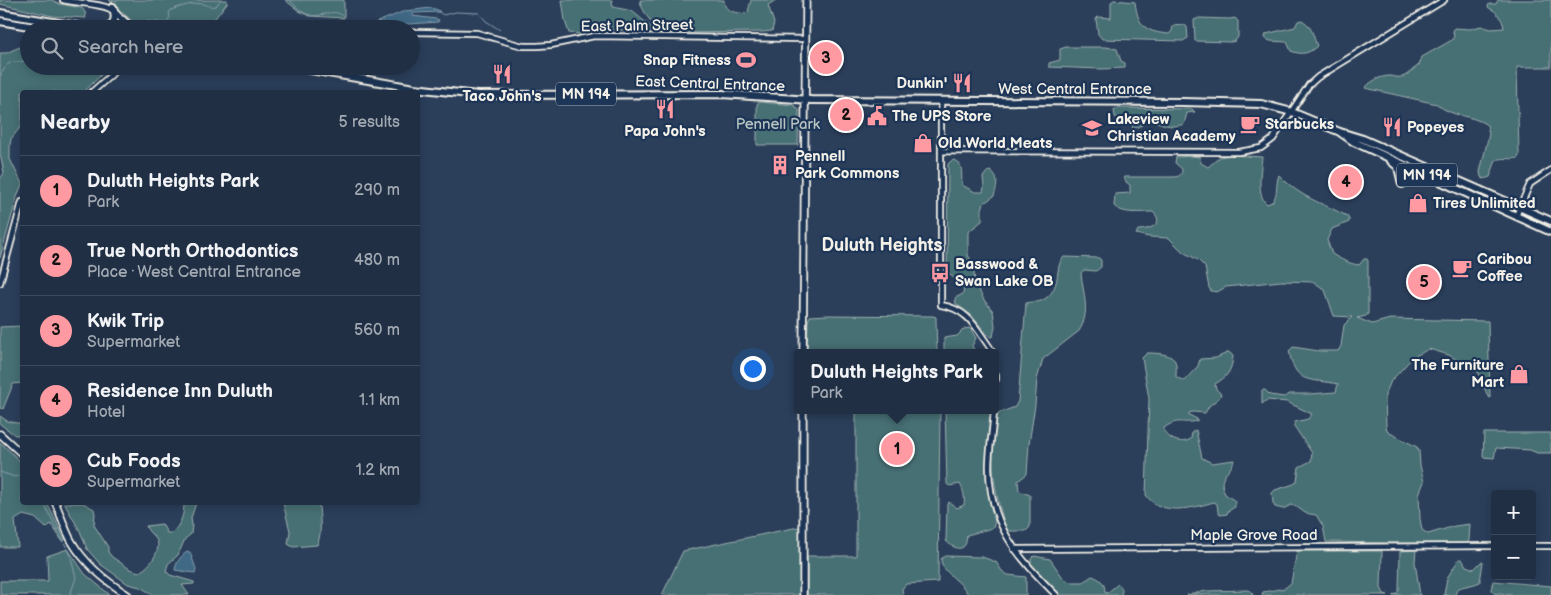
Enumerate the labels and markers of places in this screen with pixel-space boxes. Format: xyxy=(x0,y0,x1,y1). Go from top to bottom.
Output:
pin: 3 xyxy=(810,39,842,77)
sports icon: Snap Fitness xyxy=(735,49,757,71)
place label: Snap Fitness xyxy=(643,51,731,70)
restaurant icon: Taco John's xyxy=(491,63,513,85)
restaurant icon: Dunkin' xyxy=(951,72,973,94)
place label: Dunkin' xyxy=(897,74,947,93)
place label: Taco John's xyxy=(462,87,542,106)
pin: 2 xyxy=(830,96,862,134)
restaurant icon: Papa John's xyxy=(654,98,676,120)
public building icon: The UPS Store xyxy=(866,105,888,127)
place label: The UPS Store xyxy=(892,107,992,126)
place label: Lakeview Christian Academy xyxy=(1107,110,1236,146)
cafe icon: Starbucks xyxy=(1239,113,1261,135)
place label: Starbucks xyxy=(1265,115,1334,134)
restaurant icon: Popeyes xyxy=(1381,116,1403,138)
school or university icon: Lakeview Christian Academy xyxy=(1081,117,1103,139)
place label: Popeyes xyxy=(1407,118,1464,137)
place label: Papa John's xyxy=(624,122,706,141)
shop icon: Old World Meats xyxy=(912,132,934,154)
place label: Old World Meats xyxy=(938,134,1052,153)
place label: Pennell Park Commons xyxy=(795,147,899,183)
building icon: Pennell Park Commons xyxy=(769,154,791,176)
pin: 4 xyxy=(1330,163,1362,201)
shop icon: Tires Unlimited xyxy=(1407,192,1429,214)
place label: Tires Unlimited xyxy=(1433,194,1536,213)
place label: Caribou Coffee xyxy=(1477,250,1532,286)
place label: Basswood & Swan Lake OB xyxy=(955,255,1054,291)
cafe icon: Caribou Coffee xyxy=(1451,257,1473,279)
bus stop icon: Basswood & Swan Lake OB xyxy=(929,262,951,284)
pin: 5 xyxy=(1408,263,1440,301)
place label: The Furniture Mart xyxy=(1411,356,1504,392)
shop icon: The Furniture Mart xyxy=(1508,363,1530,385)
pin: 1 xyxy=(881,430,913,468)

